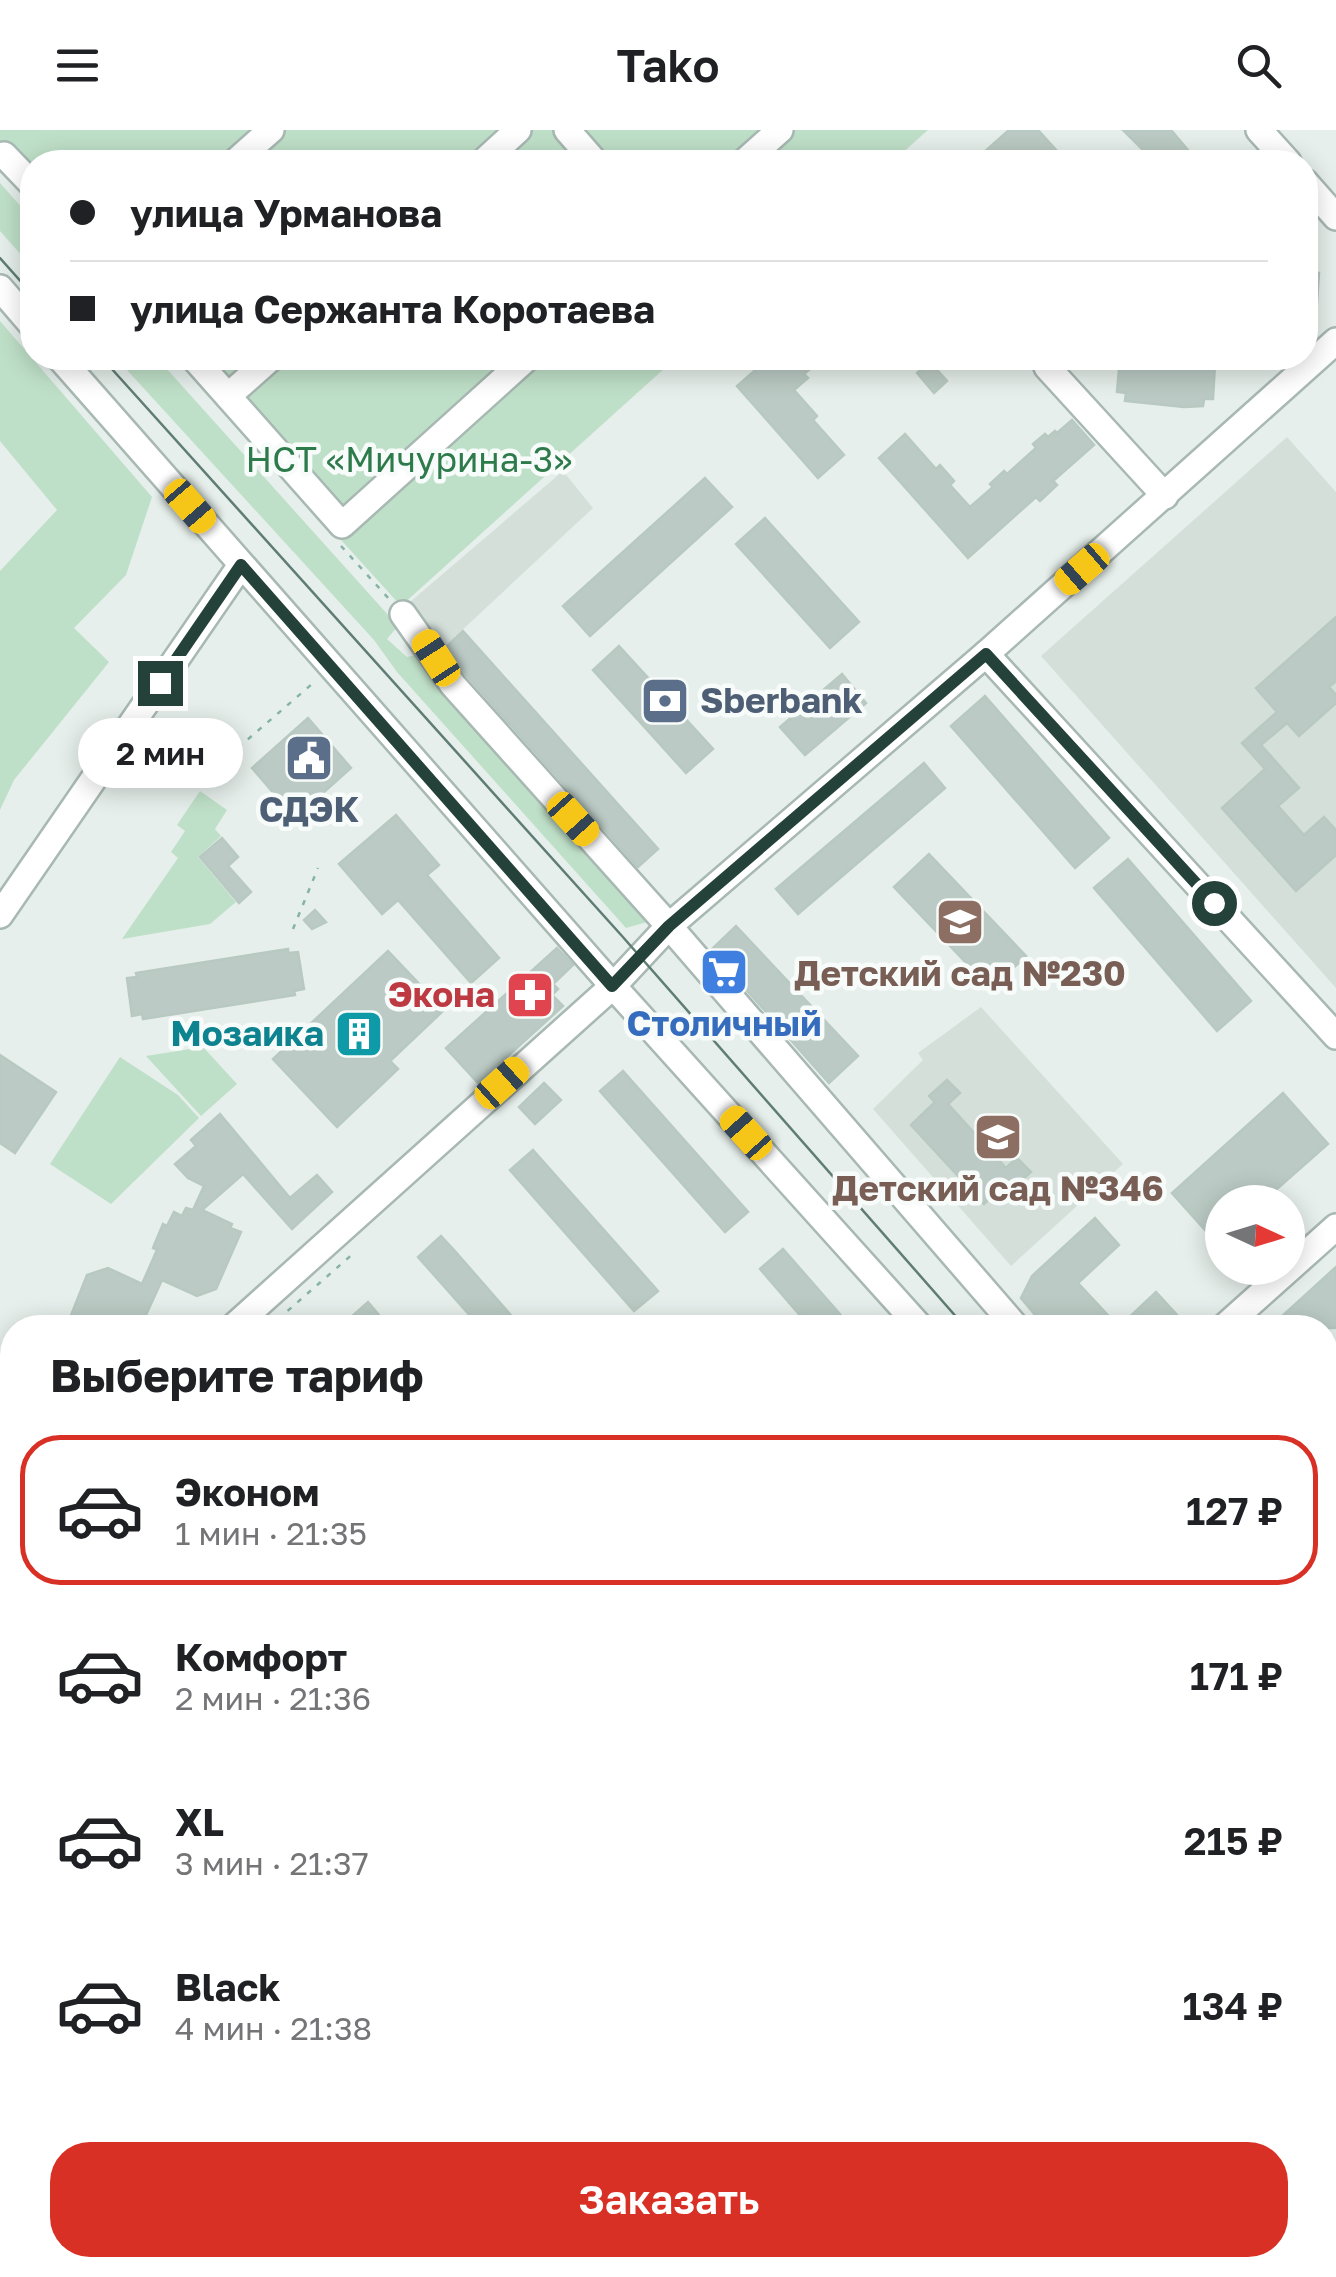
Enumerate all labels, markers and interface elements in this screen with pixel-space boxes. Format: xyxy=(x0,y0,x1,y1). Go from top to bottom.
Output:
icon: menu xyxy=(50,38,105,93)
text: Tako xyxy=(616,38,720,92)
icon: search xyxy=(1231,38,1286,93)
text: улица Урманова xyxy=(130,190,442,235)
text: улица Сержанта Коротаева xyxy=(130,286,655,331)
park label: НСТ «Мичурина-3» xyxy=(246,438,572,480)
car xyxy=(159,474,221,538)
car xyxy=(1050,538,1114,600)
car xyxy=(407,625,465,691)
route end xyxy=(138,661,183,706)
bank icon: Sberbank xyxy=(639,675,691,727)
place label: Sberbank xyxy=(700,679,863,721)
callout: 2 мин xyxy=(78,718,242,788)
public building icon: СДЭК xyxy=(283,732,335,784)
text: 2 мин xyxy=(116,734,205,772)
car xyxy=(542,787,604,851)
place label: СДЭК xyxy=(259,788,359,830)
route start xyxy=(1192,881,1237,926)
school or university icon: Детский сад №230 xyxy=(934,896,986,948)
supermarket icon: Столичный xyxy=(698,946,750,998)
place label: Детский сад №230 xyxy=(794,952,1126,994)
pharmacy icon: Экона xyxy=(504,969,556,1021)
place label: Экона xyxy=(388,973,495,1015)
place label: Столичный xyxy=(626,1002,822,1044)
building icon: Мозаика xyxy=(333,1008,385,1060)
place label: Мозаика xyxy=(170,1012,324,1054)
car xyxy=(470,1052,534,1114)
car xyxy=(715,1101,777,1165)
school or university icon: Детский сад №346 xyxy=(972,1111,1024,1163)
place label: Детский сад №346 xyxy=(832,1167,1164,1209)
north arrow xyxy=(1205,1185,1305,1285)
map controls xyxy=(1205,1185,1305,1285)
text: Выберите тариф xyxy=(50,1348,424,1402)
icon: car xyxy=(55,1465,145,1555)
text: Эконом xyxy=(175,1469,319,1514)
text: 127 ₽ xyxy=(1186,1488,1283,1533)
text: 1 мин · 21:35 xyxy=(175,1514,367,1552)
icon: car xyxy=(55,1630,145,1720)
text: Комфорт xyxy=(175,1634,347,1679)
text: 171 ₽ xyxy=(1190,1653,1283,1698)
text: 2 мин · 21:36 xyxy=(175,1679,371,1717)
icon: car xyxy=(55,1795,145,1885)
text: XL xyxy=(175,1799,224,1844)
text: 215 ₽ xyxy=(1184,1818,1283,1863)
text: 3 мин · 21:37 xyxy=(175,1844,369,1882)
icon: car xyxy=(55,1960,145,2050)
text: Black xyxy=(175,1964,280,2009)
text: 134 ₽ xyxy=(1182,1983,1283,2028)
text: 4 мин · 21:38 xyxy=(175,2009,372,2047)
button: Заказать xyxy=(50,2142,1288,2257)

